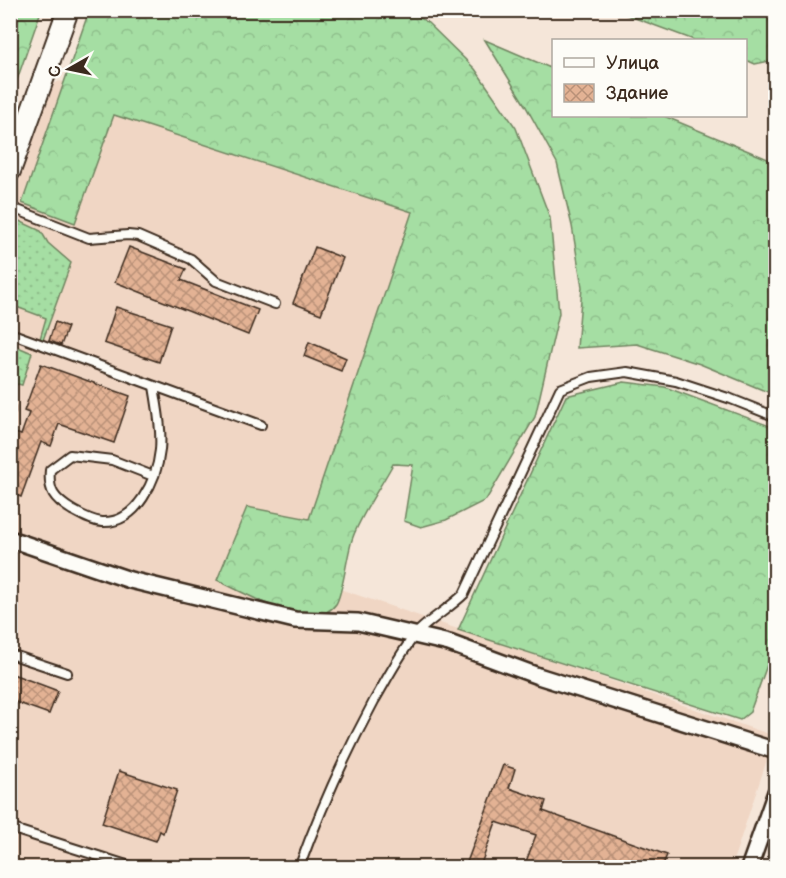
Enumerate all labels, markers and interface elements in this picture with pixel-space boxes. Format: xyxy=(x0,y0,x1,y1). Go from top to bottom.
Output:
north arrow xyxy=(39,39,99,99)
legend xyxy=(552,39,747,117)
text: Улица xyxy=(606,53,660,74)
text: С xyxy=(45,64,66,78)
text: Здание xyxy=(606,83,668,104)

